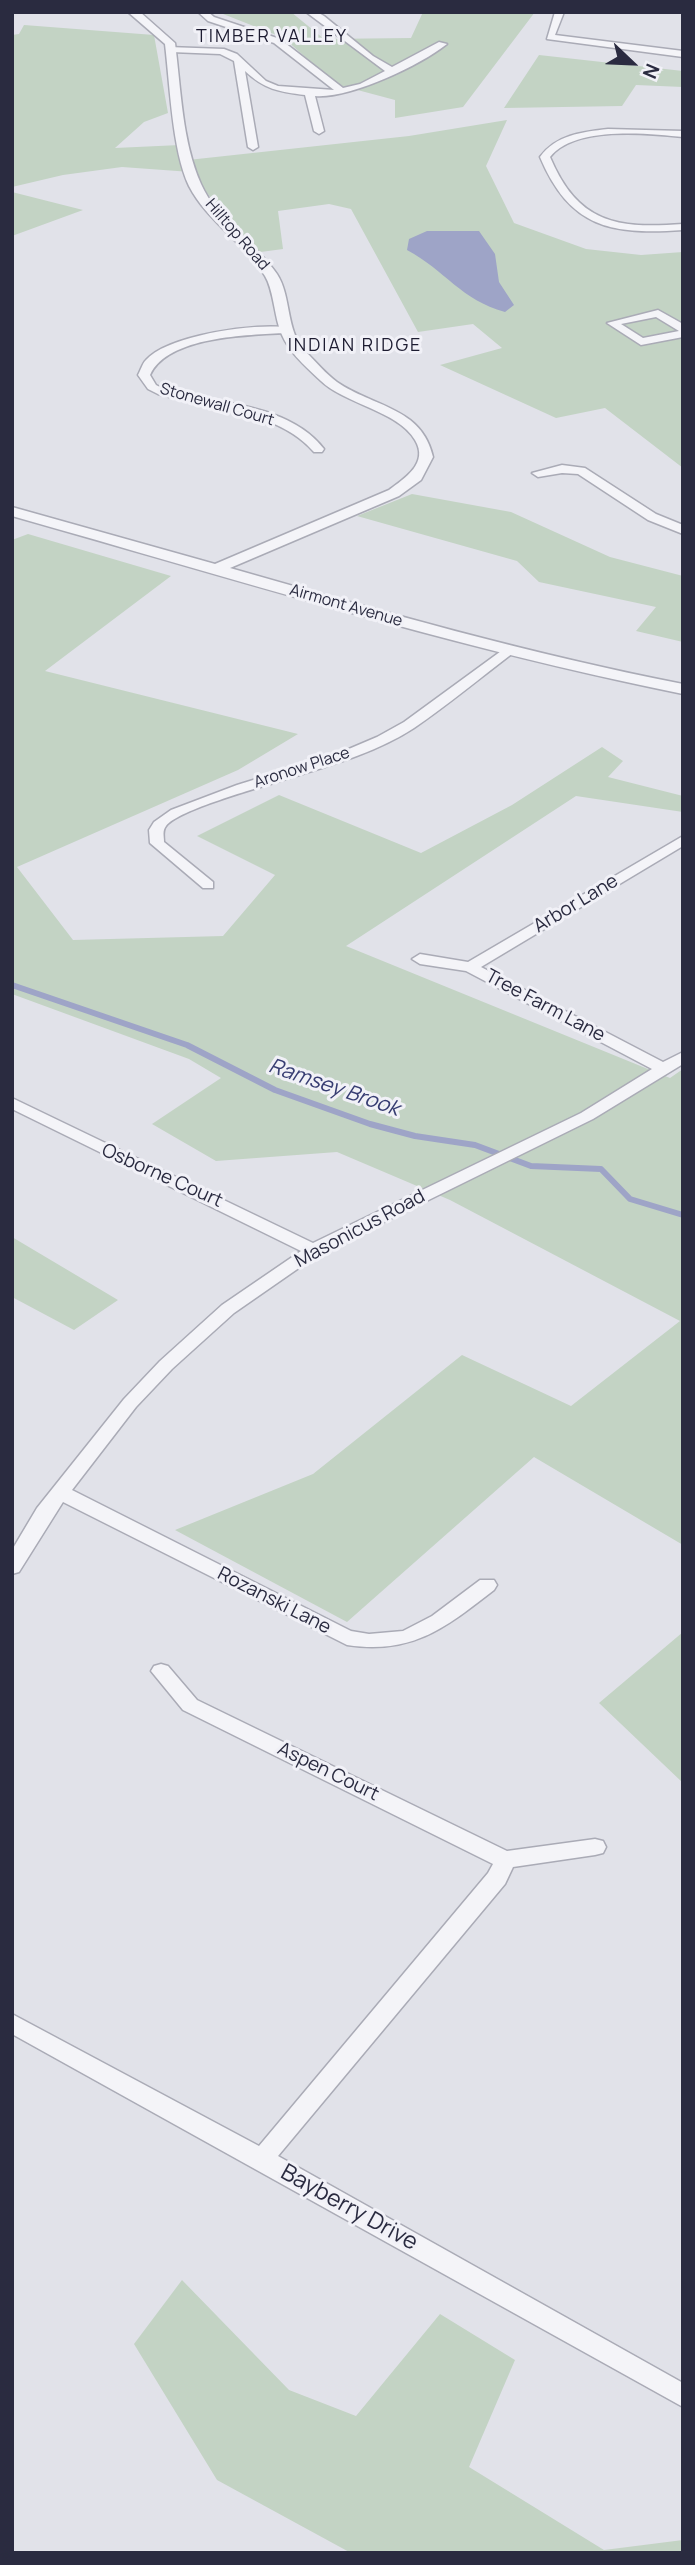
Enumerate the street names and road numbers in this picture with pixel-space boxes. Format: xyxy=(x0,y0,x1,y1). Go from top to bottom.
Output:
street label: Hilltop Road xyxy=(201,195,273,275)
street label: Stonewall Court xyxy=(158,380,276,430)
street label: Airmont Avenue xyxy=(287,581,405,631)
street label: Aronow Place xyxy=(252,743,352,793)
street label: Arbor Lane xyxy=(530,870,622,938)
street label: Tree Farm Lane xyxy=(481,965,609,1047)
street label: Osborne Court xyxy=(98,1139,226,1213)
street label: Masonicus Road xyxy=(291,1185,429,1273)
street label: Rozanski Lane xyxy=(213,1563,335,1639)
street label: Aspen Court xyxy=(274,1738,382,1806)
street label: Bayberry Drive xyxy=(276,2159,422,2257)

